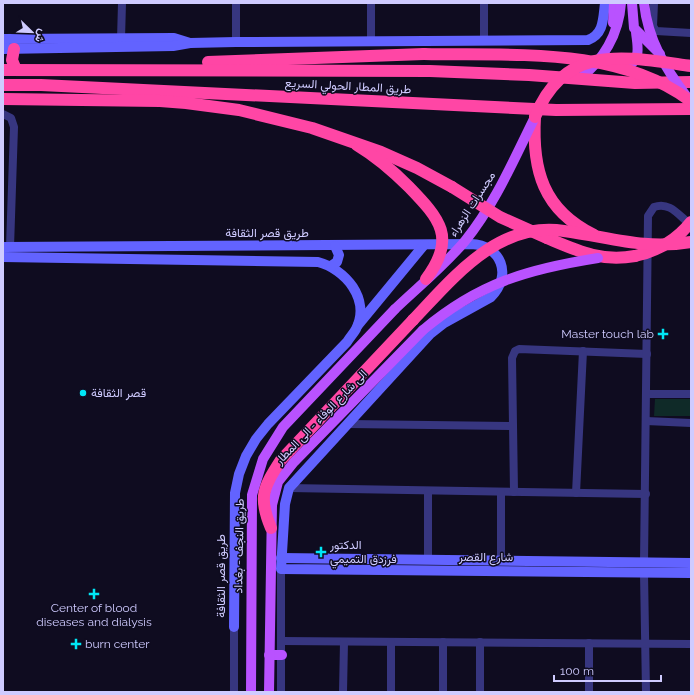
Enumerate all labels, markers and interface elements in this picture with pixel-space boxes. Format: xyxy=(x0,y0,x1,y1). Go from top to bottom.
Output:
north arrow xyxy=(12,12,52,52)
text: ش xyxy=(32,27,49,44)
street label: طريق المطار الحولي السريع xyxy=(284,76,412,99)
street label: مجسرات الزهراء xyxy=(446,169,499,240)
street label: طريق قصر الثقافة xyxy=(225,226,309,241)
place label: Master touch lab xyxy=(561,327,654,341)
marker: Master touch lab xyxy=(657,328,669,340)
street label: الى شارع الوفاء - الى المطار xyxy=(271,367,371,469)
place label: قصر الثقافة xyxy=(91,386,146,401)
marker: قصر الثقافة xyxy=(78,388,88,398)
street label: طريق النجف - بغداد xyxy=(231,498,248,593)
street label: طريق قصر الثقافة xyxy=(214,534,229,618)
place label: الدكتور فرزدق التميمي xyxy=(329,538,397,569)
marker: الدكتور فرزدق التميمي xyxy=(315,546,327,558)
street label: شارع القصر xyxy=(458,550,513,566)
marker: Center of blood diseases and dialysis xyxy=(88,588,100,600)
place label: Center of blood diseases and dialysis xyxy=(36,601,152,629)
place label: burn center xyxy=(85,637,150,651)
marker: burn center xyxy=(70,638,82,650)
scale bar xyxy=(554,657,661,683)
text: 100 m xyxy=(560,664,594,678)

